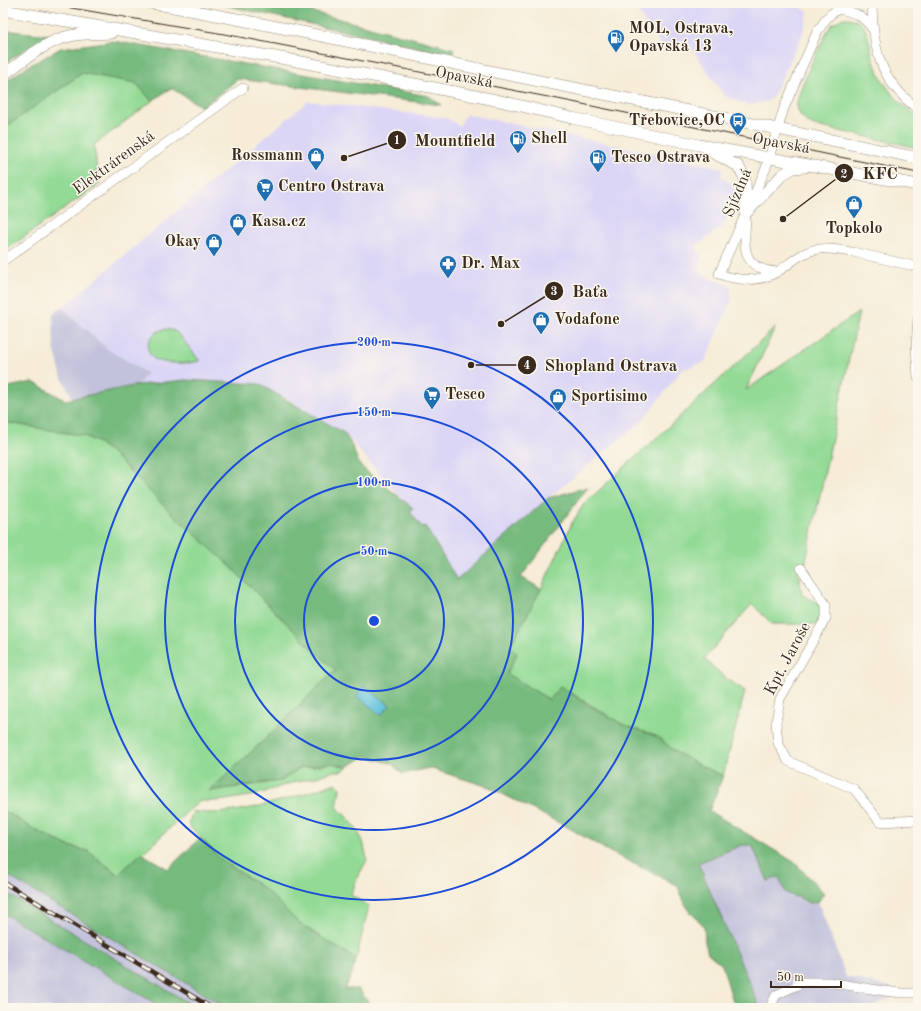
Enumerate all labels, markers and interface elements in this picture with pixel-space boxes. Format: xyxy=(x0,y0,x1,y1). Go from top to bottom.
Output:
place label: MOL, Ostrava, Opavská 13 xyxy=(629,21,733,55)
fuel station icon: MOL, Ostrava, Opavská 13 xyxy=(606,28,626,53)
street label: Opavská xyxy=(434,65,494,91)
bus stop icon: Třebovice,OC xyxy=(728,111,748,136)
place label: Třebovice,OC xyxy=(629,113,725,129)
callout: Mountfield xyxy=(387,126,504,155)
street label: Elektrárenská xyxy=(70,128,158,198)
fuel station icon: Shell xyxy=(508,129,528,154)
place label: Shell xyxy=(531,131,567,147)
street label: Opavská xyxy=(751,131,811,157)
text: Mountfield xyxy=(415,133,495,150)
text: 1 xyxy=(394,135,400,147)
shop icon: Rossmann xyxy=(306,146,326,171)
place label: Rossmann xyxy=(231,148,303,164)
fuel station icon: Tesco Ostrava xyxy=(588,148,608,173)
place label: Tesco Ostrava xyxy=(611,150,710,166)
callout: KFC xyxy=(834,159,906,188)
street label: Sjízdná xyxy=(721,166,755,220)
text: KFC xyxy=(862,166,898,183)
text: 2 xyxy=(841,169,848,181)
supermarket icon: Centro Ostrava xyxy=(255,177,275,202)
place label: Centro Ostrava xyxy=(278,179,385,195)
shop icon: Topkolo xyxy=(844,194,864,219)
shop icon: Kasa.cz xyxy=(228,212,248,237)
place label: Kasa.cz xyxy=(251,214,306,230)
place label: Topkolo xyxy=(825,221,883,237)
shop icon: Okay xyxy=(204,232,224,257)
place label: Okay xyxy=(165,234,201,250)
pharmacy icon: Dr. Max xyxy=(438,254,458,279)
place label: Dr. Max xyxy=(461,256,520,272)
callout: Baťa xyxy=(544,277,616,306)
text: Baťa xyxy=(572,284,608,301)
text: 3 xyxy=(551,286,558,298)
shop icon: Vodafone xyxy=(531,310,551,335)
place label: Vodafone xyxy=(554,312,620,328)
text: 200 m xyxy=(357,337,391,349)
callout: Shopland Ostrava xyxy=(517,351,685,380)
text: Shopland Ostrava xyxy=(545,358,678,375)
text: 4 xyxy=(524,360,531,372)
supermarket icon: Tesco xyxy=(422,385,442,410)
place label: Tesco xyxy=(445,387,485,403)
shop icon: Sportisimo xyxy=(548,387,568,412)
place label: Sportisimo xyxy=(571,389,648,405)
text: 150 m xyxy=(357,406,391,419)
text: 100 m xyxy=(357,477,391,489)
text: 50 m xyxy=(361,545,388,558)
centre of rings xyxy=(367,614,381,628)
street label: Kpt. Jaroše xyxy=(762,620,814,698)
scale bar xyxy=(771,963,841,989)
text: 50 m xyxy=(777,971,804,984)

